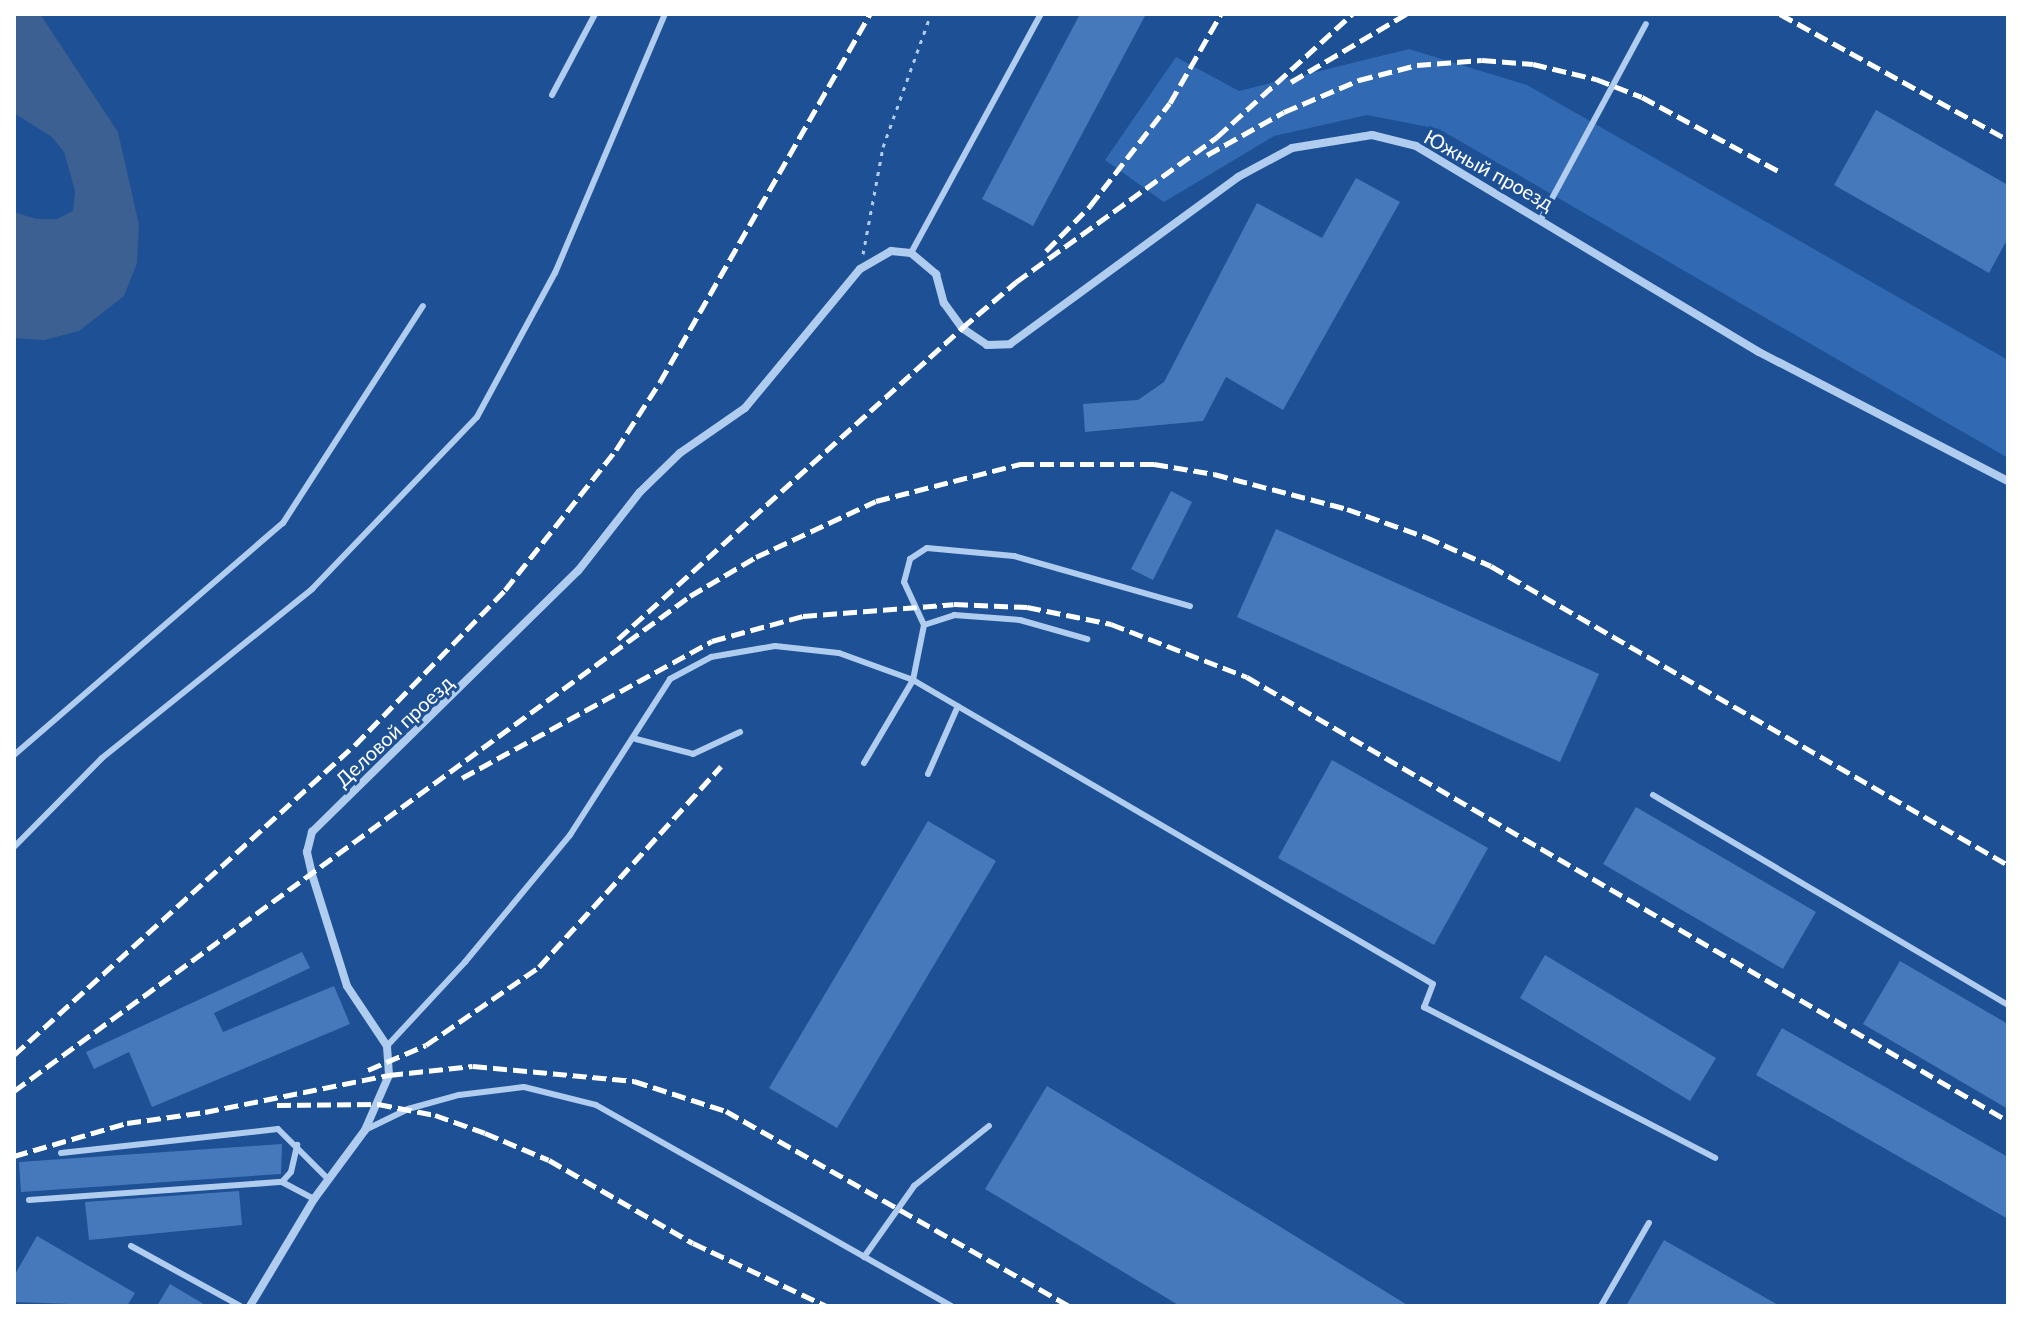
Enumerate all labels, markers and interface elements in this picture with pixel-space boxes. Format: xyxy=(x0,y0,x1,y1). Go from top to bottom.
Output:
street label: Южный проезд xyxy=(1420,125,1558,215)
street label: Деловой проезд xyxy=(330,670,458,792)

